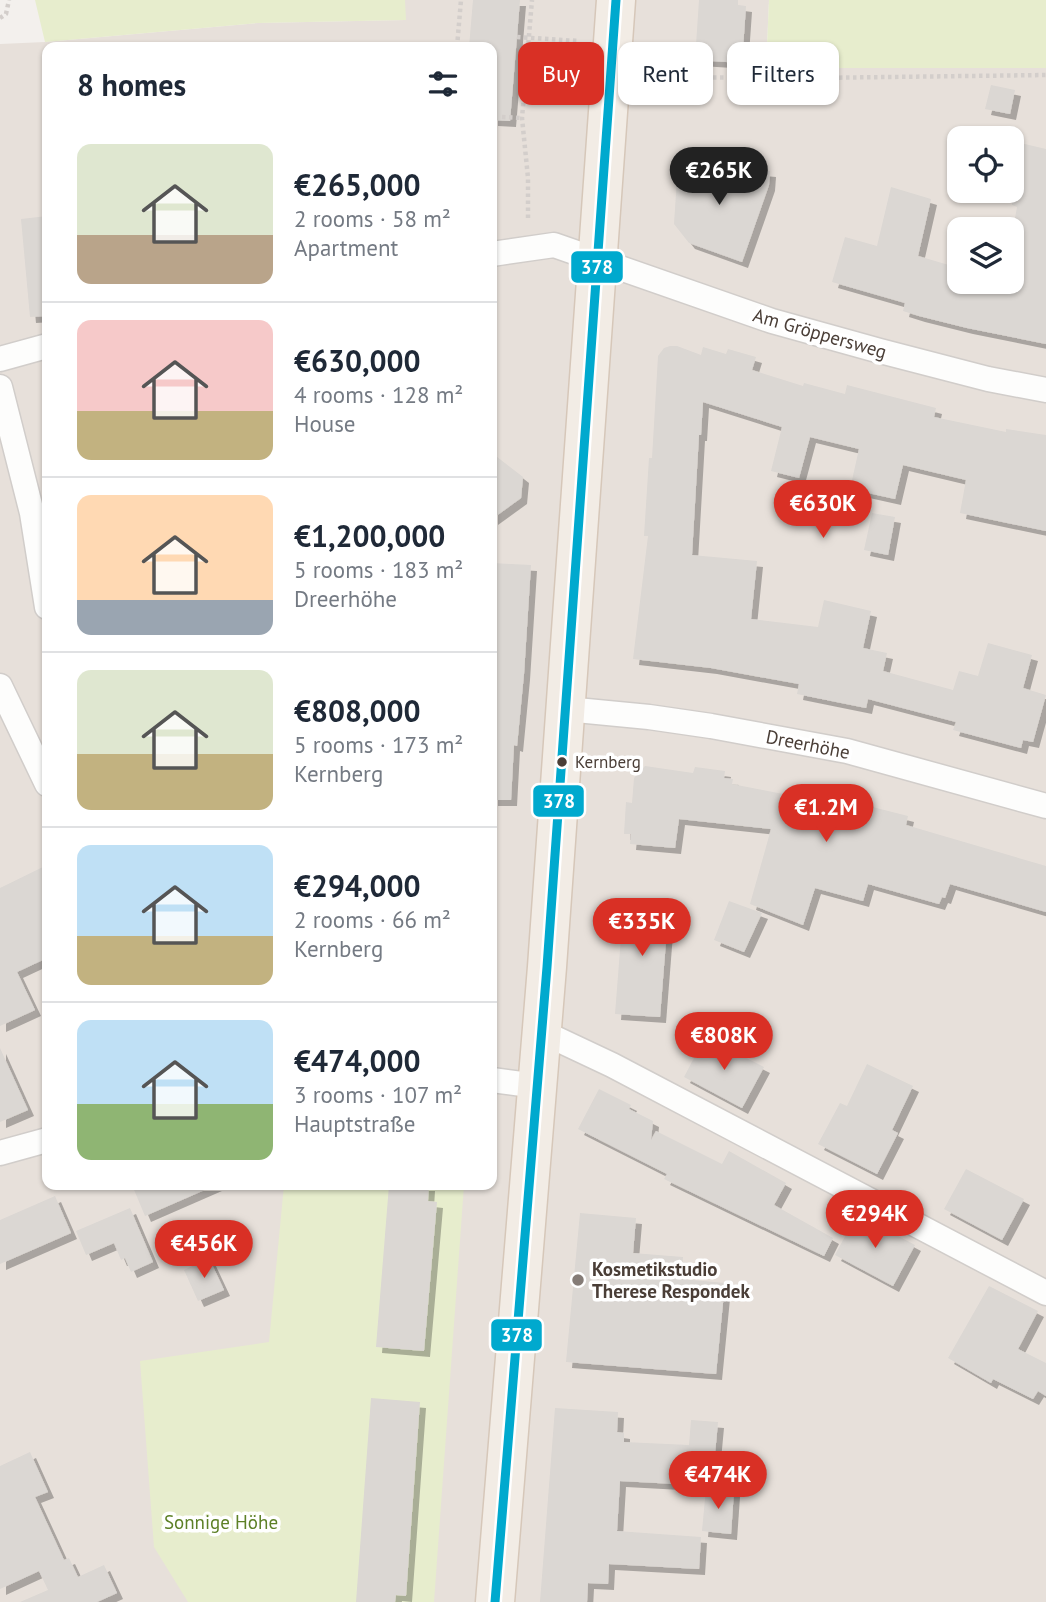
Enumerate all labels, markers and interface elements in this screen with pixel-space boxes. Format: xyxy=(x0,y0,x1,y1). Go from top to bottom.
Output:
chip: Buy xyxy=(518,42,604,105)
chip: Rent xyxy=(618,42,713,105)
chip: Filters xyxy=(727,42,839,105)
text: 8 homes xyxy=(77,65,186,104)
icon: filters xyxy=(424,65,462,103)
map controls xyxy=(947,126,1024,294)
button: locate xyxy=(947,126,1024,203)
pin: €265K xyxy=(670,148,768,207)
text: €265K xyxy=(686,155,752,184)
text: €265,000 xyxy=(294,165,421,204)
icon: home xyxy=(133,172,217,256)
text: 2 rooms · 58 m² xyxy=(294,204,451,233)
button: layers xyxy=(947,217,1024,294)
text: Apartment xyxy=(294,233,398,262)
line badge: 378 xyxy=(570,250,624,284)
text: 378 xyxy=(581,255,613,279)
street label: Am Gröppersweg xyxy=(750,302,890,364)
text: €630,000 xyxy=(294,341,421,380)
icon: home xyxy=(133,348,217,432)
text: 4 rooms · 128 m² xyxy=(294,380,463,409)
text: House xyxy=(294,409,356,438)
pin: €630K xyxy=(774,480,872,540)
text: €630K xyxy=(790,488,856,517)
text: €1,200,000 xyxy=(294,516,445,555)
icon: home xyxy=(133,523,217,607)
text: 5 rooms · 183 m² xyxy=(294,555,463,584)
text: Dreerhöhe xyxy=(294,584,397,613)
text: €808,000 xyxy=(294,691,421,730)
icon: home xyxy=(133,698,217,782)
street label: Dreerhöhe xyxy=(764,724,852,764)
text: 5 rooms · 173 m² xyxy=(294,730,463,759)
place label: Kernberg xyxy=(575,751,641,773)
marker: Kernberg xyxy=(555,755,569,769)
text: Kernberg xyxy=(294,759,383,788)
line badge: 378 xyxy=(532,784,585,818)
pin: €1.2M xyxy=(777,784,875,844)
text: 378 xyxy=(543,789,575,813)
text: €1.2M xyxy=(794,792,858,821)
text: €294,000 xyxy=(294,866,421,905)
icon: home xyxy=(133,873,217,957)
pin: €335K xyxy=(593,898,691,958)
text: 2 rooms · 66 m² xyxy=(294,905,451,934)
text: €335K xyxy=(609,906,675,935)
text: Kernberg xyxy=(294,934,383,963)
pin: €808K xyxy=(675,1012,773,1072)
text: €808K xyxy=(691,1020,757,1049)
text: €474,000 xyxy=(294,1041,421,1080)
icon: home xyxy=(133,1048,217,1132)
text: 3 rooms · 107 m² xyxy=(294,1080,462,1109)
text: Hauptstraße xyxy=(294,1109,416,1138)
pin: €294K xyxy=(826,1190,924,1250)
text: €294K xyxy=(842,1198,908,1227)
pin: €456K xyxy=(155,1220,253,1280)
text: €456K xyxy=(171,1228,237,1257)
place label: Kosmetikstudio Therese Respondek xyxy=(592,1257,751,1303)
marker: Kosmetikstudio Therese Respondek xyxy=(570,1272,586,1288)
line badge: 378 xyxy=(490,1318,543,1352)
text: 378 xyxy=(501,1323,533,1347)
pin: €474K xyxy=(669,1452,767,1511)
text: €474K xyxy=(685,1459,751,1488)
park label: Sonnige Höhe xyxy=(164,1510,278,1534)

